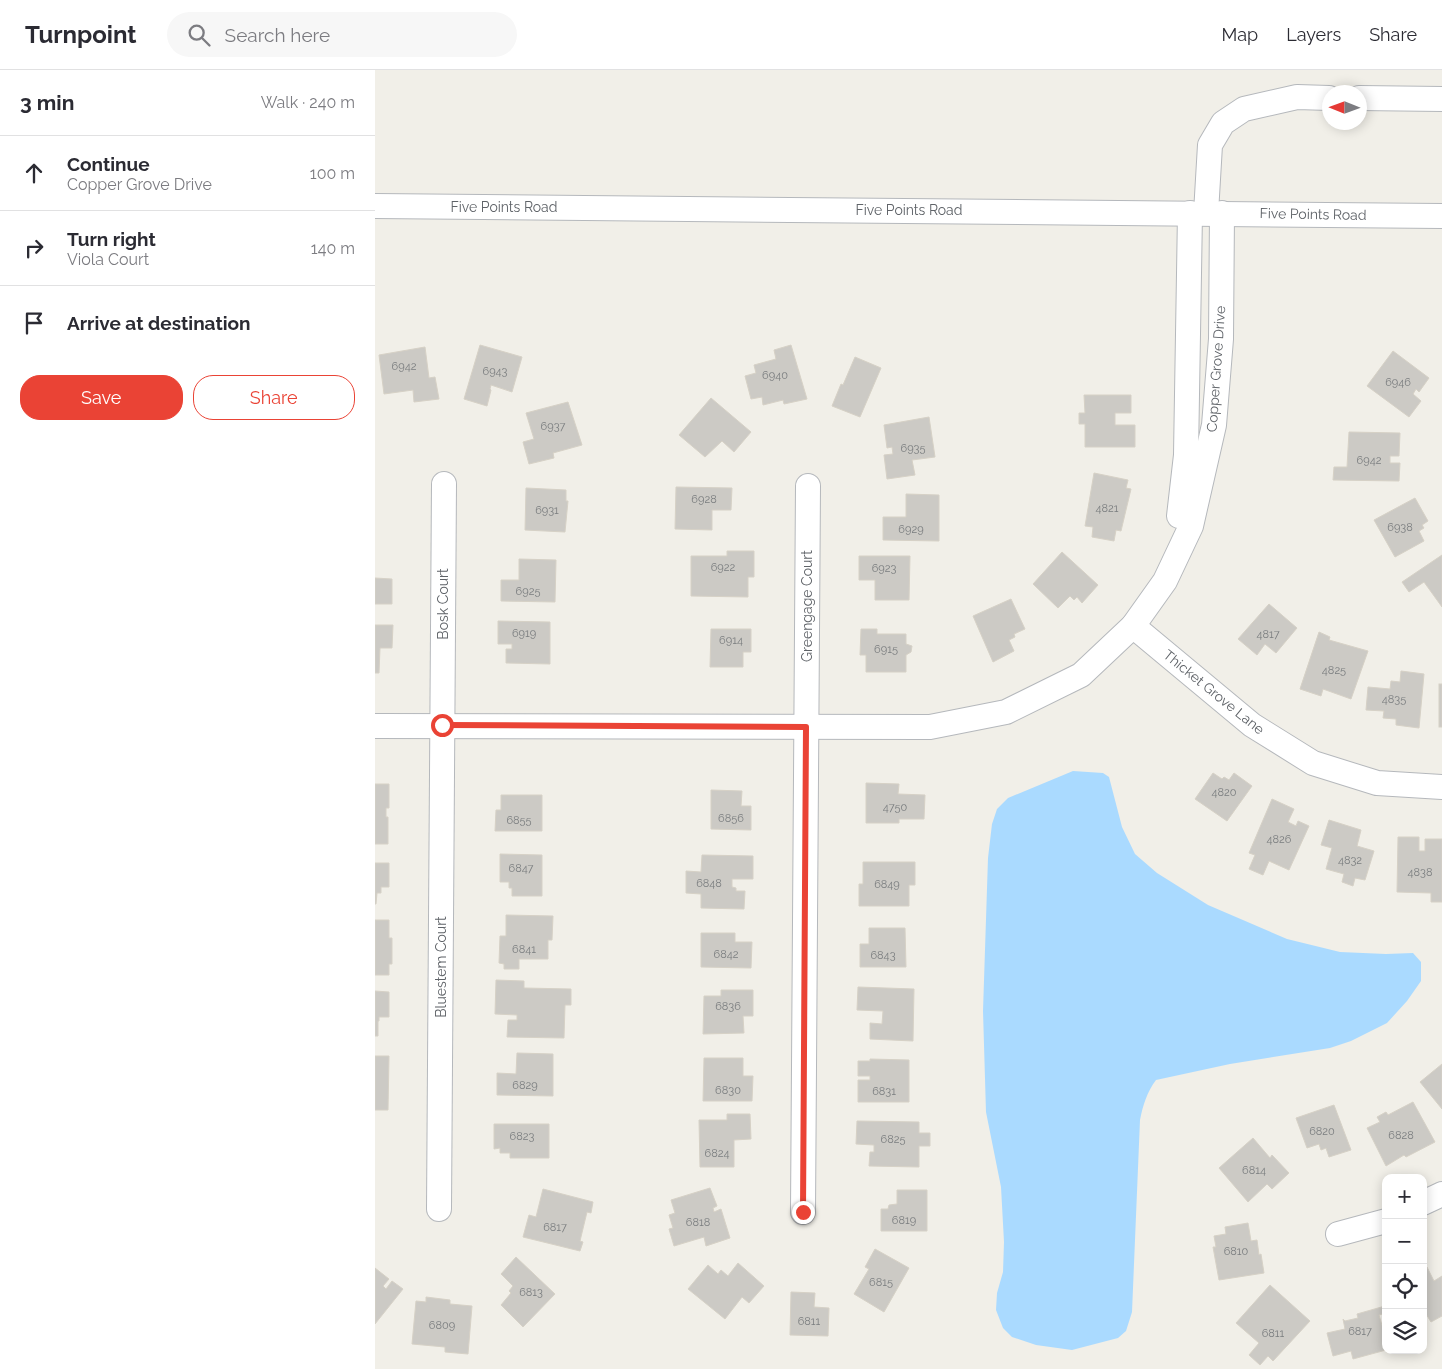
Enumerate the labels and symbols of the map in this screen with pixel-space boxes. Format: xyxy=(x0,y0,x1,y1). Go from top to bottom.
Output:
north arrow xyxy=(1322,85,1367,130)
street label: Five Points Road xyxy=(451,199,557,215)
street label: Five Points Road xyxy=(856,202,962,218)
street label: Five Points Road xyxy=(1259,205,1367,223)
street label: Copper Grove Drive xyxy=(1204,305,1228,433)
house number: 6942 xyxy=(392,360,417,373)
house number: 6943 xyxy=(483,365,508,378)
house number: 6940 xyxy=(762,369,788,382)
house number: 6946 xyxy=(1385,376,1411,389)
house number: 6937 xyxy=(541,420,566,433)
house number: 6935 xyxy=(901,442,925,455)
house number: 6942 xyxy=(1357,454,1382,467)
house number: 6928 xyxy=(691,493,717,506)
house number: 4821 xyxy=(1096,502,1119,515)
house number: 6931 xyxy=(535,504,559,517)
house number: 6938 xyxy=(1387,521,1413,534)
house number: 6929 xyxy=(898,523,924,536)
street label: Greengage Court xyxy=(799,550,815,662)
house number: 6922 xyxy=(711,561,736,574)
house number: 6923 xyxy=(872,562,896,575)
street label: Bosk Court xyxy=(435,568,451,640)
house number: 6925 xyxy=(516,585,540,598)
house number: 6919 xyxy=(512,627,536,640)
house number: 4817 xyxy=(1256,628,1280,641)
house number: 6914 xyxy=(719,634,743,647)
house number: 6915 xyxy=(874,643,898,656)
street label: Thicket Grove Lane xyxy=(1160,646,1268,738)
house number: 4825 xyxy=(1322,664,1346,677)
house number: 4835 xyxy=(1382,693,1406,706)
route start xyxy=(431,714,454,737)
house number: 4820 xyxy=(1212,786,1237,799)
house number: 4750 xyxy=(883,801,907,814)
house number: 6856 xyxy=(718,812,744,825)
house number: 6855 xyxy=(506,814,532,827)
house number: 4826 xyxy=(1267,833,1292,846)
house number: 4832 xyxy=(1338,854,1362,867)
house number: 6847 xyxy=(509,862,534,875)
house number: 4838 xyxy=(1408,866,1432,879)
house number: 6848 xyxy=(696,877,722,890)
house number: 6849 xyxy=(874,878,900,891)
street label: Bluestem Court xyxy=(433,916,449,1018)
house number: 6841 xyxy=(512,943,536,956)
house number: 6842 xyxy=(714,948,739,961)
house number: 6843 xyxy=(870,949,896,962)
house number: 6836 xyxy=(715,1000,741,1013)
house number: 6829 xyxy=(512,1079,538,1092)
house number: 6830 xyxy=(715,1084,741,1097)
house number: 6831 xyxy=(872,1085,896,1098)
house number: 6820 xyxy=(1309,1125,1335,1138)
house number: 6828 xyxy=(1388,1129,1414,1142)
house number: 6823 xyxy=(510,1130,535,1143)
house number: 6825 xyxy=(881,1133,905,1146)
house number: 6824 xyxy=(705,1147,729,1160)
house number: 6814 xyxy=(1242,1164,1266,1177)
route end xyxy=(792,1201,815,1224)
house number: 6819 xyxy=(892,1214,916,1227)
house number: 6818 xyxy=(686,1216,710,1229)
house number: 6817 xyxy=(543,1221,567,1234)
house number: 6810 xyxy=(1224,1245,1249,1258)
house number: 6815 xyxy=(869,1276,893,1289)
house number: 6813 xyxy=(519,1286,543,1299)
house number: 6811 xyxy=(798,1315,821,1328)
house number: 6809 xyxy=(429,1319,455,1332)
house number: 6817 xyxy=(1348,1325,1372,1338)
house number: 6811 xyxy=(1262,1327,1285,1340)

